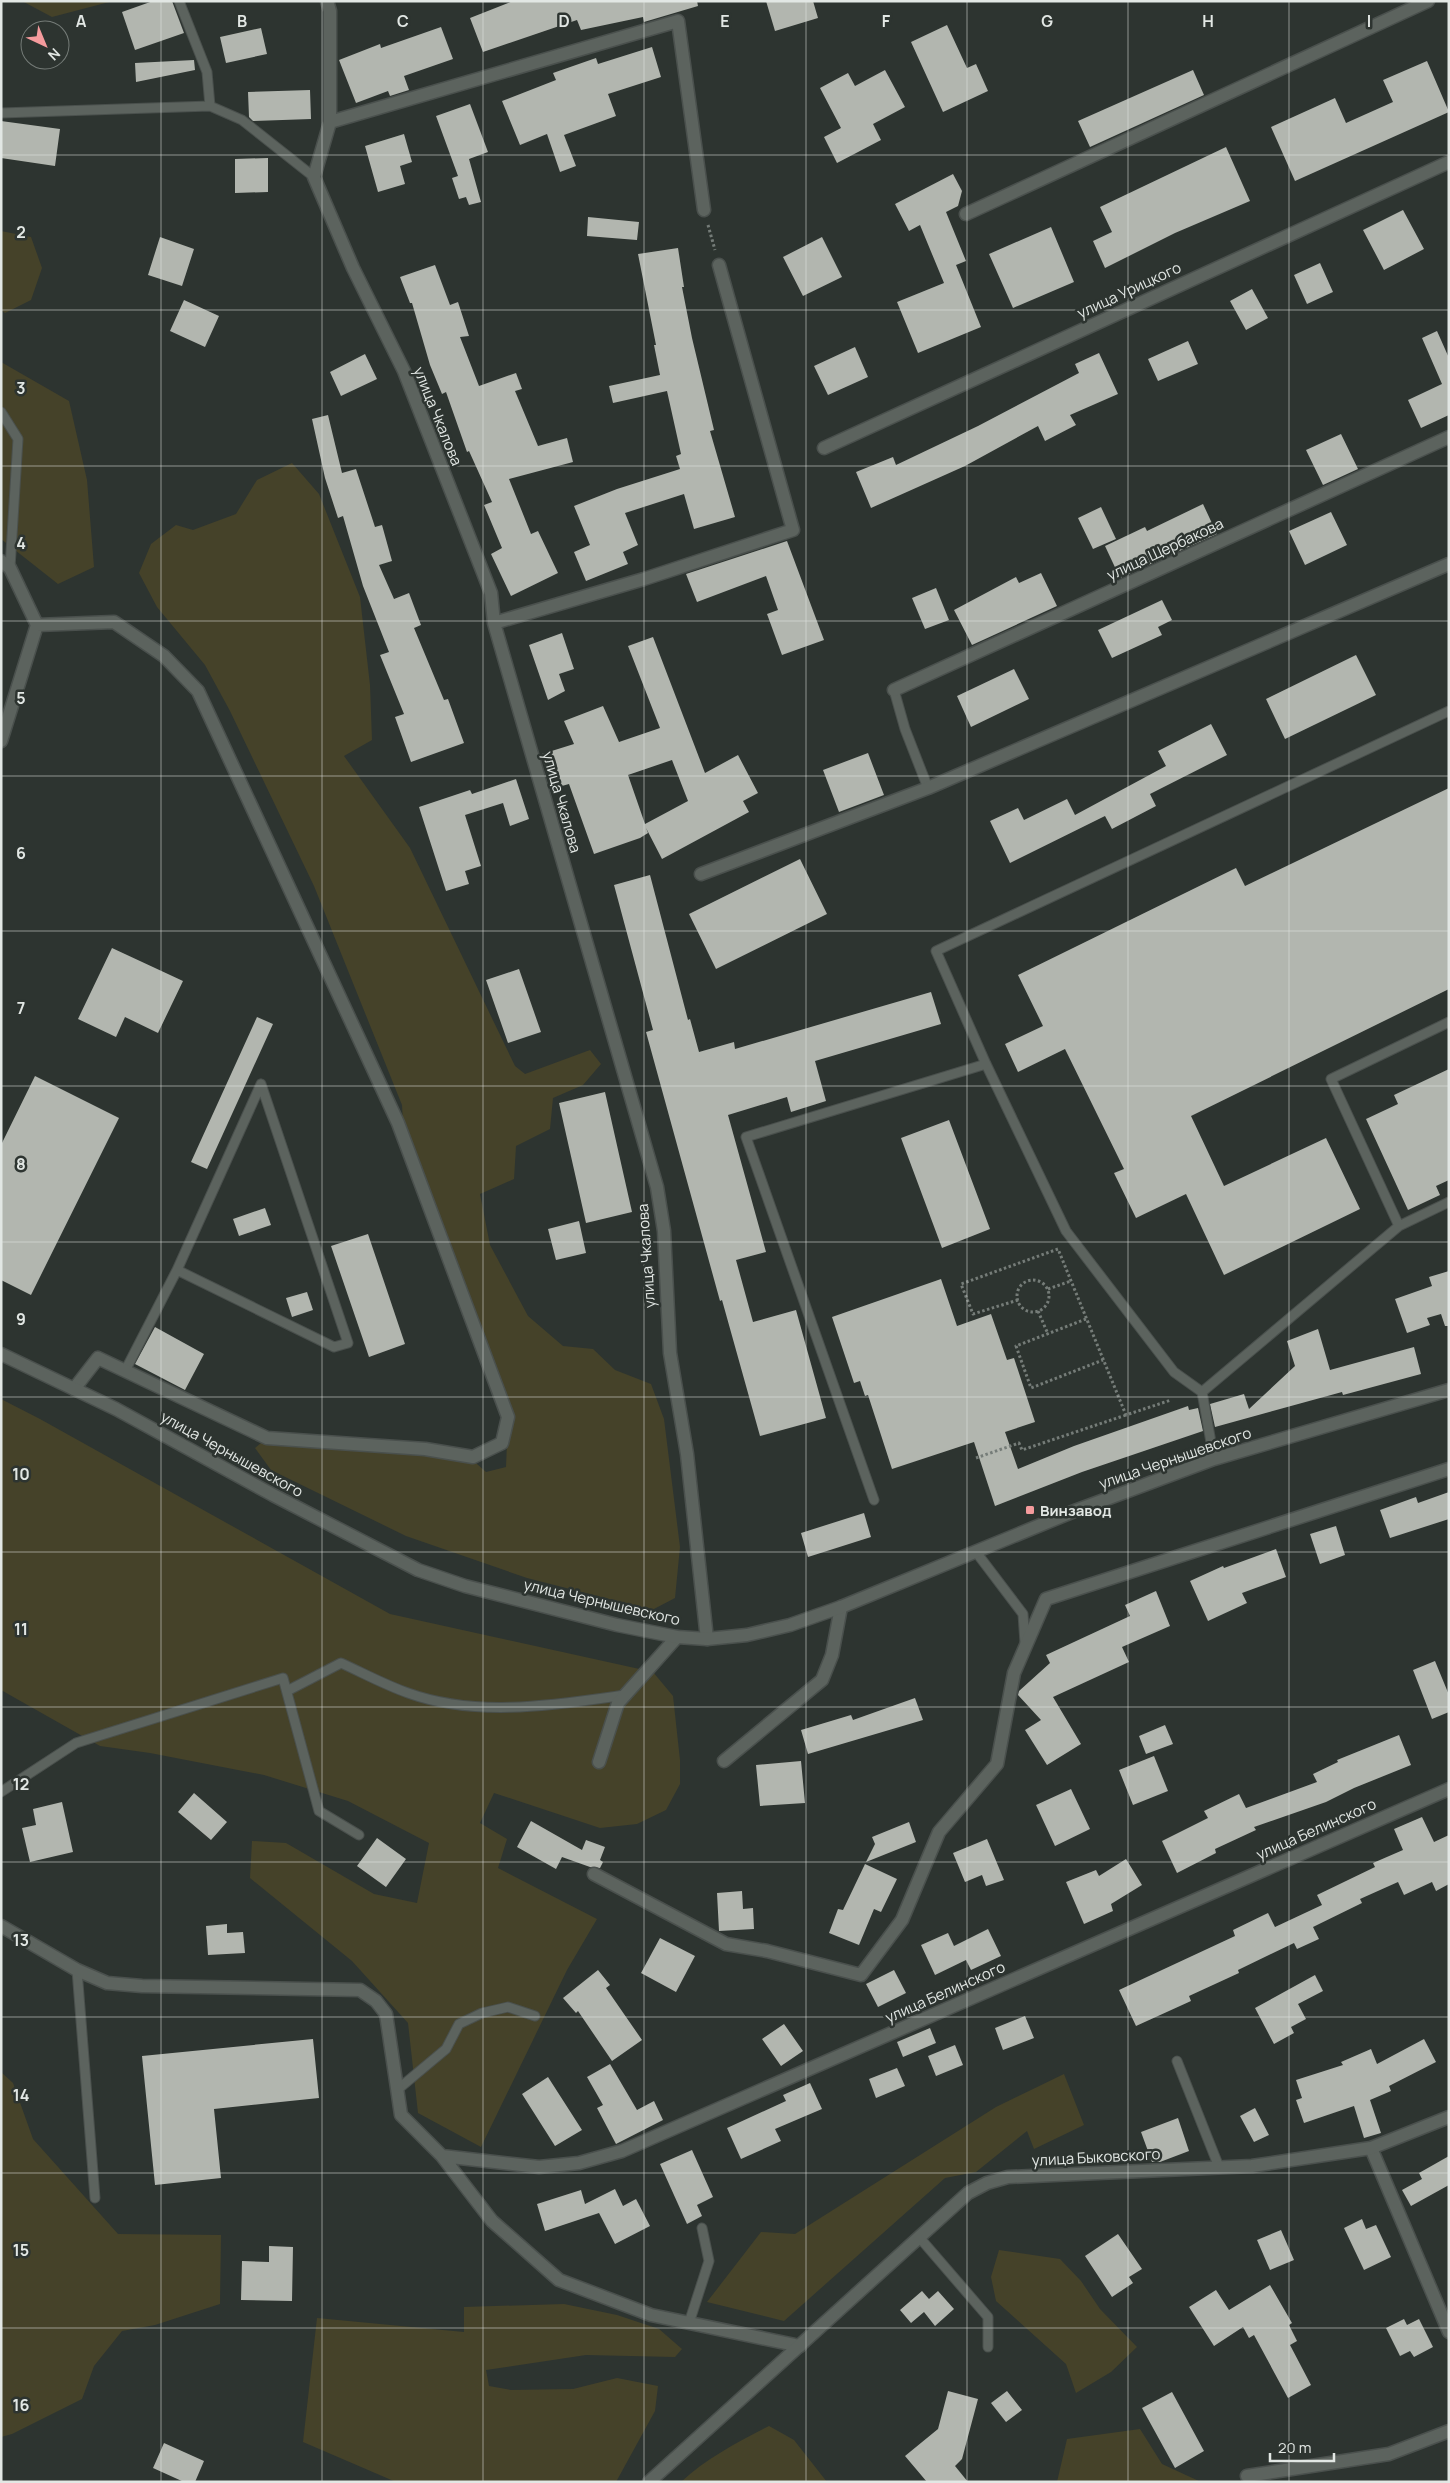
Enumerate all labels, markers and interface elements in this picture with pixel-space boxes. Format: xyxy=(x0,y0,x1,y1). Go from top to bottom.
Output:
text: A xyxy=(76,10,87,32)
text: B xyxy=(237,10,247,32)
text: C xyxy=(397,10,409,32)
text: D xyxy=(558,10,570,32)
text: E xyxy=(720,10,730,32)
text: F xyxy=(882,10,891,32)
text: G xyxy=(1041,10,1053,32)
text: H xyxy=(1202,10,1214,32)
text: I xyxy=(1367,10,1371,32)
north arrow xyxy=(20,20,70,70)
text: N xyxy=(44,44,65,65)
text: 2 xyxy=(16,221,26,243)
street label: улица Урицкого xyxy=(1074,257,1185,323)
street label: улица Чкалова xyxy=(409,364,467,468)
text: 3 xyxy=(16,377,26,399)
street label: улица Щербакова xyxy=(1103,513,1227,585)
text: 4 xyxy=(16,532,26,554)
text: 5 xyxy=(16,687,26,709)
street label: улица Чкалова xyxy=(537,749,587,855)
text: 6 xyxy=(16,842,26,864)
text: 7 xyxy=(17,997,25,1019)
text: 8 xyxy=(16,1153,26,1175)
street label: улица Чкалова xyxy=(632,1203,660,1309)
text: 9 xyxy=(16,1308,26,1330)
street label: улица Чернышевского xyxy=(157,1406,307,1502)
street label: улица Чернышевского xyxy=(1096,1422,1254,1494)
text: 10 xyxy=(12,1463,30,1485)
place label: Винзавод xyxy=(1040,1500,1112,1521)
marker: Винзавод xyxy=(1024,1504,1036,1516)
street label: улица Чернышевского xyxy=(522,1574,682,1630)
text: 11 xyxy=(14,1618,28,1640)
text: 12 xyxy=(13,1773,29,1795)
street label: улица Белинского xyxy=(1253,1793,1379,1865)
text: 13 xyxy=(13,1929,29,1951)
street label: улица Белинского xyxy=(882,1956,1008,2028)
text: 14 xyxy=(13,2084,29,2106)
street label: улица Быковского xyxy=(1031,2143,1161,2171)
text: 15 xyxy=(13,2239,29,2261)
text: 16 xyxy=(13,2394,30,2416)
scale bar xyxy=(1270,2430,1334,2462)
text: 20 m xyxy=(1278,2437,1311,2458)

